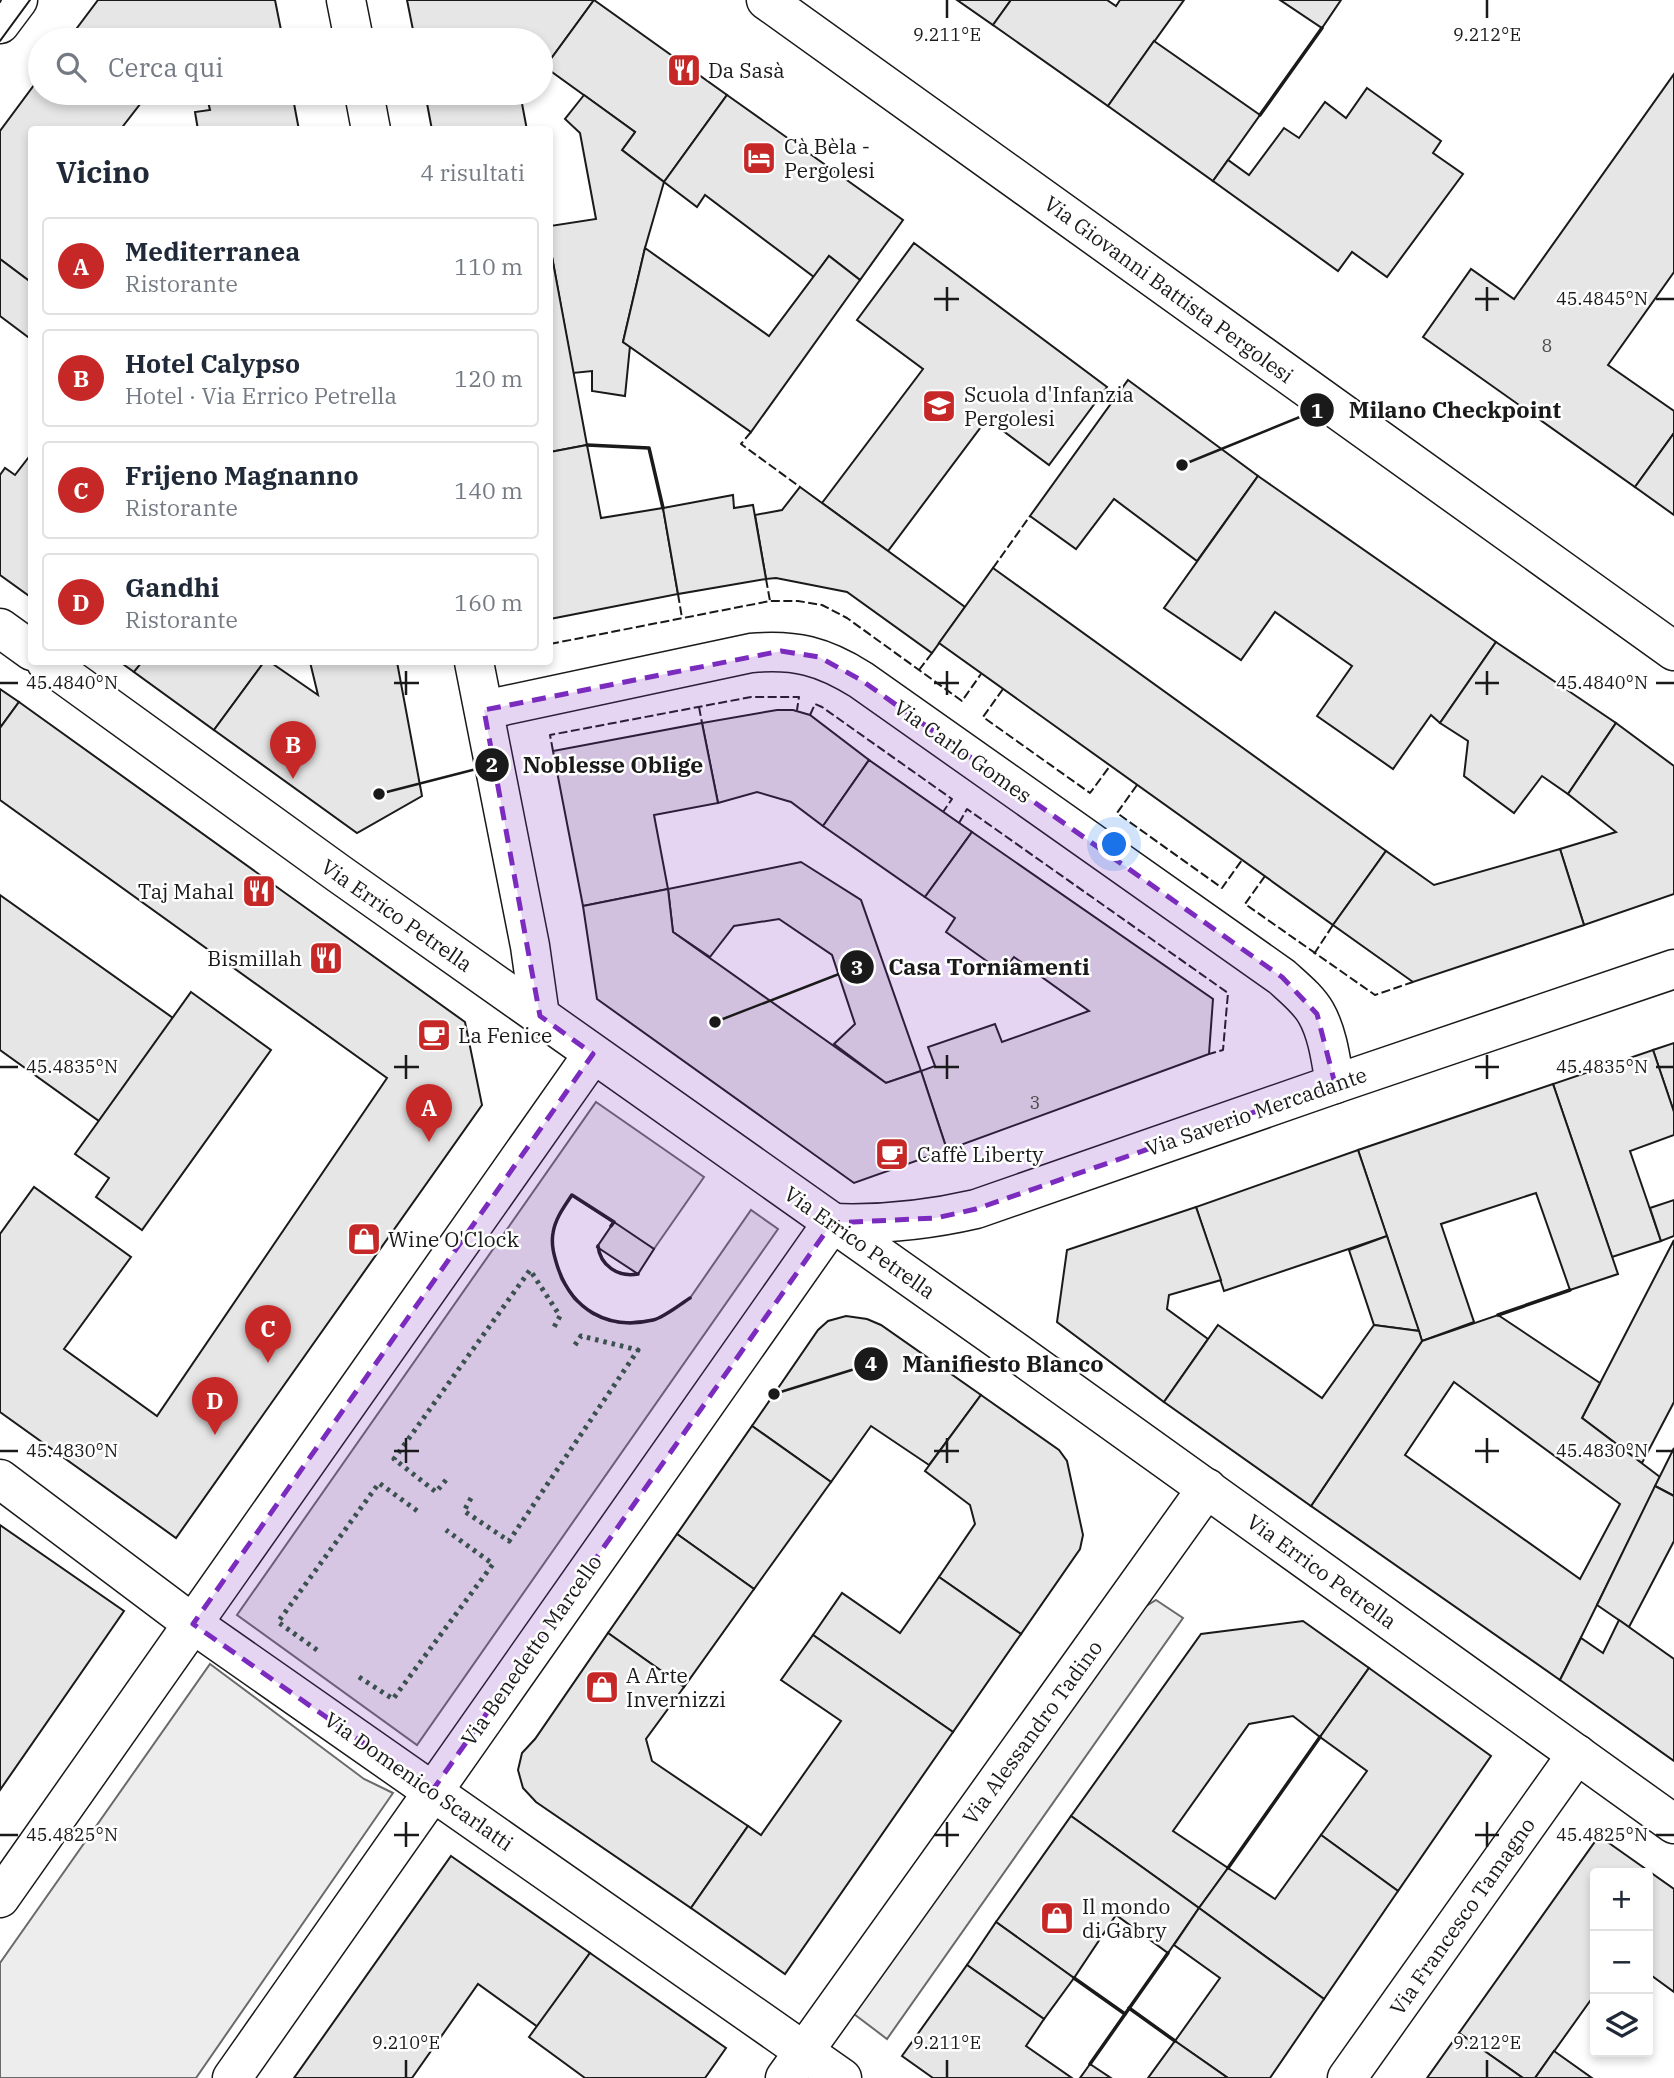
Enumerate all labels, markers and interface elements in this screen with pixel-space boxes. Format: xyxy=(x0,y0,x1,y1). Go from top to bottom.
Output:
text: 9.211°E xyxy=(913,23,981,46)
text: 9.212°E xyxy=(1453,23,1521,46)
search box xyxy=(28,28,553,105)
icon: search xyxy=(52,48,90,86)
text: Cerca qui xyxy=(108,50,223,84)
restaurant icon: Da Sasà xyxy=(665,51,703,89)
place label: Da Sasà xyxy=(708,56,785,84)
place label: Cà Bèla - Pergolesi xyxy=(784,132,875,184)
hotel icon: Cà Bèla - Pergolesi xyxy=(740,139,778,177)
text: Vicino xyxy=(56,152,150,191)
text: 4 risultati xyxy=(420,157,525,187)
street label: Via Giovanni Battista Pergolesi xyxy=(1039,189,1299,389)
text: Mediterranea xyxy=(125,234,300,268)
text: A xyxy=(73,251,89,281)
text: 110 m xyxy=(454,251,523,281)
text: Ristorante xyxy=(125,268,238,298)
text: 45.4845°N xyxy=(1556,287,1648,310)
house number: 8 xyxy=(1542,334,1552,357)
text: Hotel Calypso xyxy=(125,346,300,380)
text: B xyxy=(73,363,89,393)
text: 120 m xyxy=(454,363,523,393)
text: Hotel · Via Errico Petrella xyxy=(125,380,397,410)
place label: Scuola d'Infanzia Pergolesi xyxy=(964,380,1134,432)
school or university icon: Scuola d'Infanzia Pergolesi xyxy=(920,387,958,425)
callout: Milano Checkpoint xyxy=(1300,388,1575,432)
text: Milano Checkpoint xyxy=(1349,394,1562,424)
text: 1 xyxy=(1311,396,1323,424)
text: Frijeno Magnanno xyxy=(125,458,359,492)
text: C xyxy=(73,475,89,505)
text: 140 m xyxy=(454,475,523,505)
text: Ristorante xyxy=(125,492,238,522)
text: Gandhi xyxy=(125,570,220,604)
text: D xyxy=(72,587,90,617)
text: 160 m xyxy=(454,587,523,617)
text: Ristorante xyxy=(125,604,238,634)
text: 45.4840°N xyxy=(26,671,118,694)
text: 45.4840°N xyxy=(1556,671,1648,694)
street label: Via Carlo Gomes xyxy=(889,693,1037,809)
pin: B xyxy=(270,721,316,779)
callout: Noblesse Oblige xyxy=(474,743,718,787)
text: Noblesse Oblige xyxy=(523,749,703,779)
text: 2 xyxy=(486,750,498,778)
your location xyxy=(1097,827,1131,861)
street label: Via Errico Petrella xyxy=(316,852,478,978)
restaurant icon: Taj Mahal xyxy=(240,872,278,910)
place label: Taj Mahal xyxy=(138,877,234,905)
restaurant icon: Bismillah xyxy=(307,939,345,977)
place label: Bismillah xyxy=(207,944,302,972)
callout: Casa Torniamenti xyxy=(840,945,1104,989)
text: Casa Torniamenti xyxy=(888,951,1090,981)
text: 3 xyxy=(851,953,863,981)
cafe icon: La Fenice xyxy=(415,1016,453,1054)
place label: La Fenice xyxy=(458,1021,552,1049)
text: 45.4835°N xyxy=(26,1055,118,1078)
text: 45.4835°N xyxy=(1556,1055,1648,1078)
street label: Via Saverio Mercadante xyxy=(1142,1060,1370,1162)
pin: A xyxy=(406,1084,452,1142)
house number: 3 xyxy=(1030,1091,1040,1114)
cafe icon: Caffè Liberty xyxy=(873,1135,911,1173)
place label: Caffè Liberty xyxy=(917,1140,1044,1168)
street label: Via Errico Petrella xyxy=(779,1179,941,1305)
shop icon: Wine O'Clock xyxy=(345,1220,383,1258)
place label: Wine O'Clock xyxy=(388,1225,520,1253)
pin: C xyxy=(245,1305,291,1363)
callout: Manifiesto Blanco xyxy=(853,1342,1117,1386)
text: Manifiesto Blanco xyxy=(902,1348,1104,1378)
text: 4 xyxy=(865,1349,877,1377)
pin: D xyxy=(192,1377,238,1435)
text: 45.4830°N xyxy=(26,1439,118,1462)
text: 45.4830°N xyxy=(1556,1439,1648,1462)
street label: Via Errico Petrella xyxy=(1242,1507,1402,1635)
street label: Via Benedetto Marcello xyxy=(454,1549,608,1751)
street label: Via Alessandro Tadino xyxy=(956,1634,1108,1830)
place label: A Arte Invernizzi xyxy=(626,1661,726,1713)
shop icon: A Arte Invernizzi xyxy=(583,1668,621,1706)
street label: Via Domenico Scarlatti xyxy=(319,1705,519,1857)
street label: Via Francesco Tamagno xyxy=(1383,1812,1541,2020)
text: 45.4825°N xyxy=(26,1823,118,1846)
text: 45.4825°N xyxy=(1556,1823,1648,1846)
map controls xyxy=(1590,1868,1653,2057)
button: + xyxy=(1590,1868,1653,1931)
place label: Il mondo di Gabry xyxy=(1082,1892,1170,1944)
shop icon: Il mondo di Gabry xyxy=(1038,1899,1076,1937)
button: − xyxy=(1590,1931,1653,1994)
button: layers xyxy=(1590,1994,1653,2057)
text: 9.210°E xyxy=(372,2031,440,2054)
text: 9.211°E xyxy=(913,2031,981,2054)
text: 9.212°E xyxy=(1453,2031,1521,2054)

